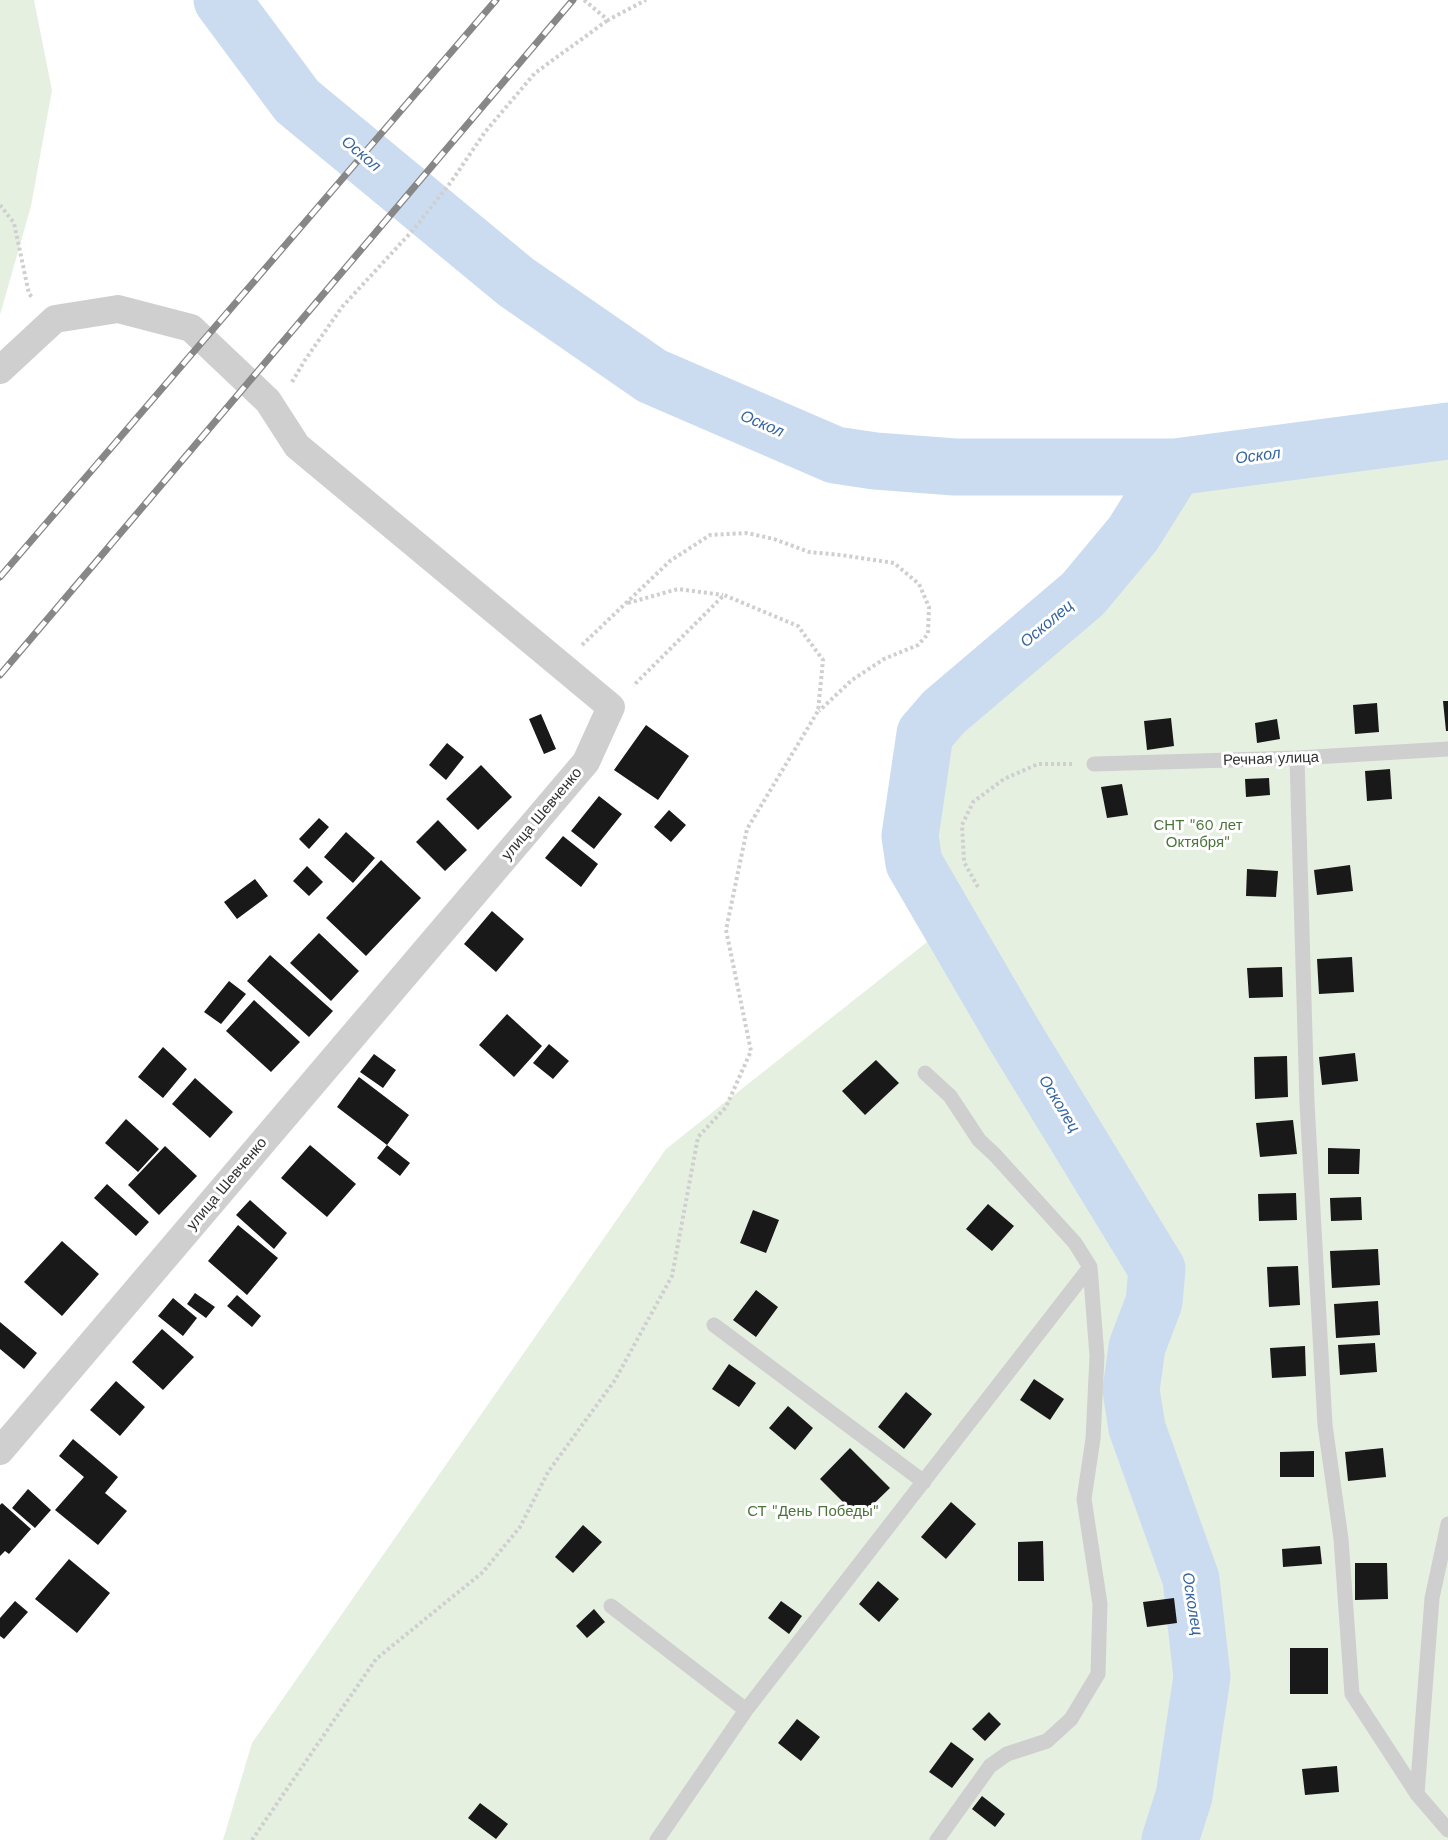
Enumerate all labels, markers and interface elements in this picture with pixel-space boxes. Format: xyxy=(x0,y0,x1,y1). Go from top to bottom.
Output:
water label: Оскол xyxy=(337,132,385,176)
water label: Оскол xyxy=(737,406,787,442)
water label: Оскол xyxy=(1234,444,1282,468)
water label: Осколец xyxy=(1016,596,1078,652)
street label: Речная улица xyxy=(1223,748,1319,770)
street label: улица Шевченко xyxy=(498,764,586,864)
park label: СНТ "60 лет Октября" xyxy=(1153,817,1243,852)
water label: Осколец xyxy=(1034,1072,1084,1136)
street label: улица Шевченко xyxy=(183,1134,271,1234)
park label: СТ "День Победы" xyxy=(747,1503,879,1521)
water label: Осколец xyxy=(1178,1571,1206,1637)

